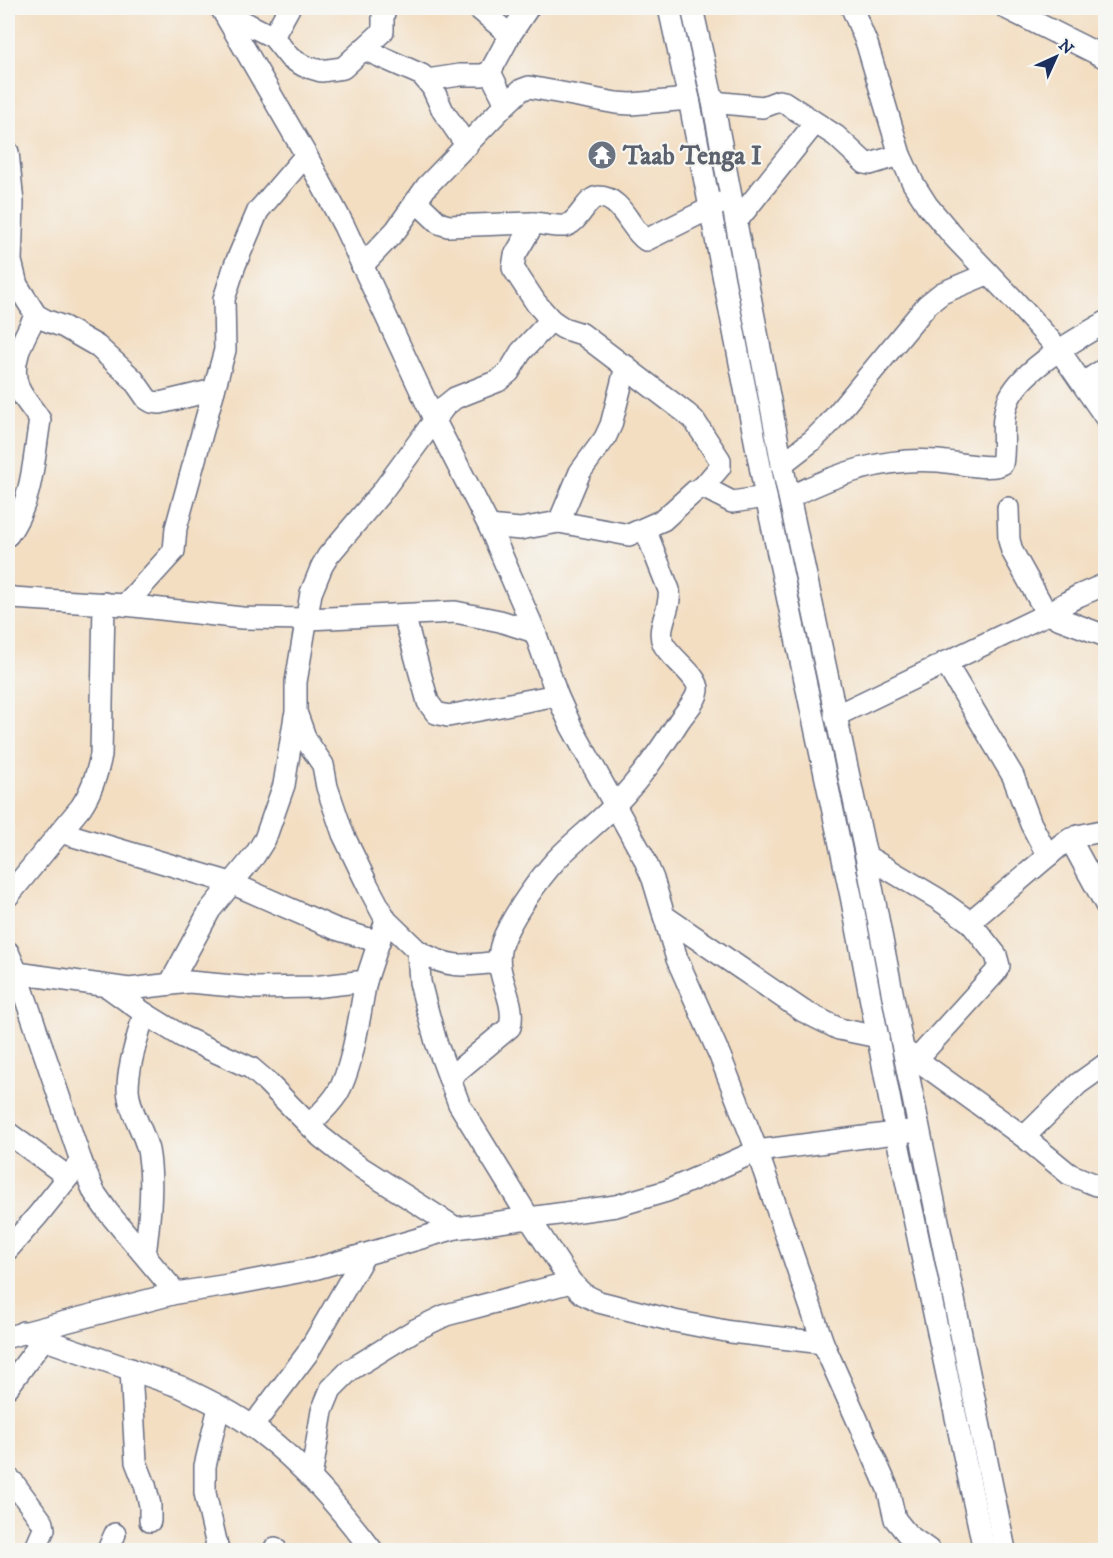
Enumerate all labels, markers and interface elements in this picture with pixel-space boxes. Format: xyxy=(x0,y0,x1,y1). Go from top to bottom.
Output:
north arrow xyxy=(1026,27,1086,87)
text: N xyxy=(1054,35,1078,59)
temple icon: Taab Tenga I xyxy=(586,139,618,171)
place label: Taab Tenga I xyxy=(622,140,762,173)

